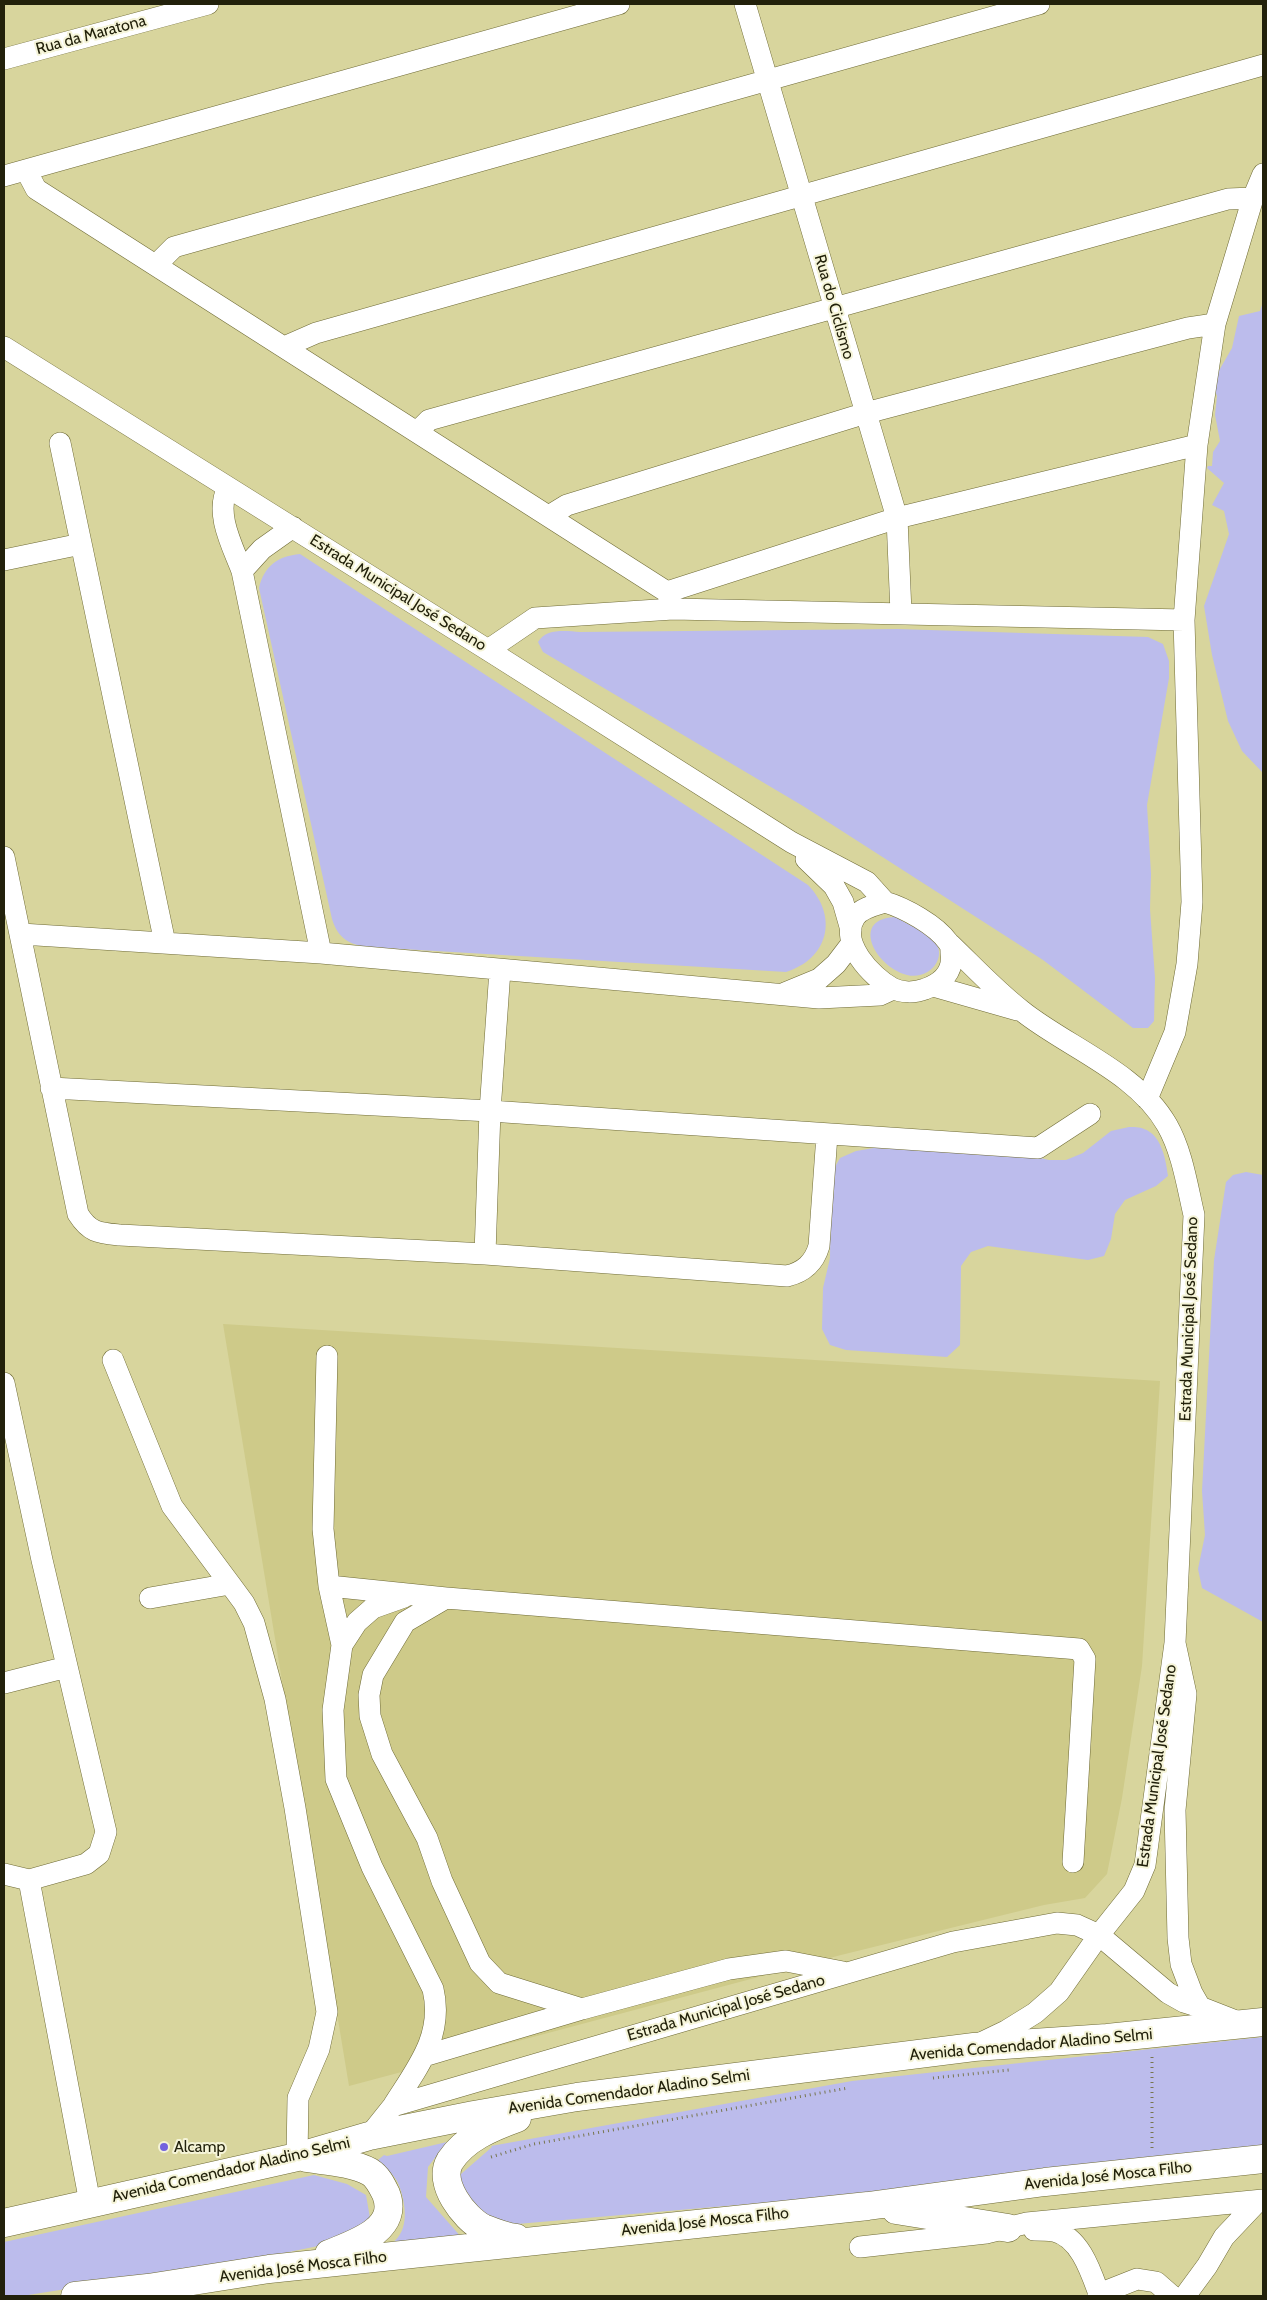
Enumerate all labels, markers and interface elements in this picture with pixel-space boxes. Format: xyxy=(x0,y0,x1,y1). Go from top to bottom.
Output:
street label: Rua da Maratona xyxy=(34,11,148,59)
street label: Rua do Ciclismo xyxy=(810,252,858,362)
street label: Estrada Municipal José Sedano xyxy=(306,531,490,655)
street label: Estrada Municipal José Sedano xyxy=(1176,1216,1202,1422)
street label: Estrada Municipal José Sedano xyxy=(1133,1663,1181,1869)
street label: Estrada Municipal José Sedano xyxy=(625,1971,827,2045)
street label: Avenida Comendador Aladino Selmi xyxy=(909,2025,1153,2065)
street label: Avenida Comendador Aladino Selmi xyxy=(507,2066,751,2118)
street label: Avenida Comendador Aladino Selmi xyxy=(110,2133,352,2207)
place label: Alcamp xyxy=(174,2137,225,2157)
marker: Alcamp xyxy=(158,2141,170,2153)
street label: Avenida José Mosca Filho xyxy=(1023,2158,1193,2194)
street label: Avenida José Mosca Filho xyxy=(620,2204,790,2240)
street label: Avenida José Mosca Filho xyxy=(218,2247,388,2287)

